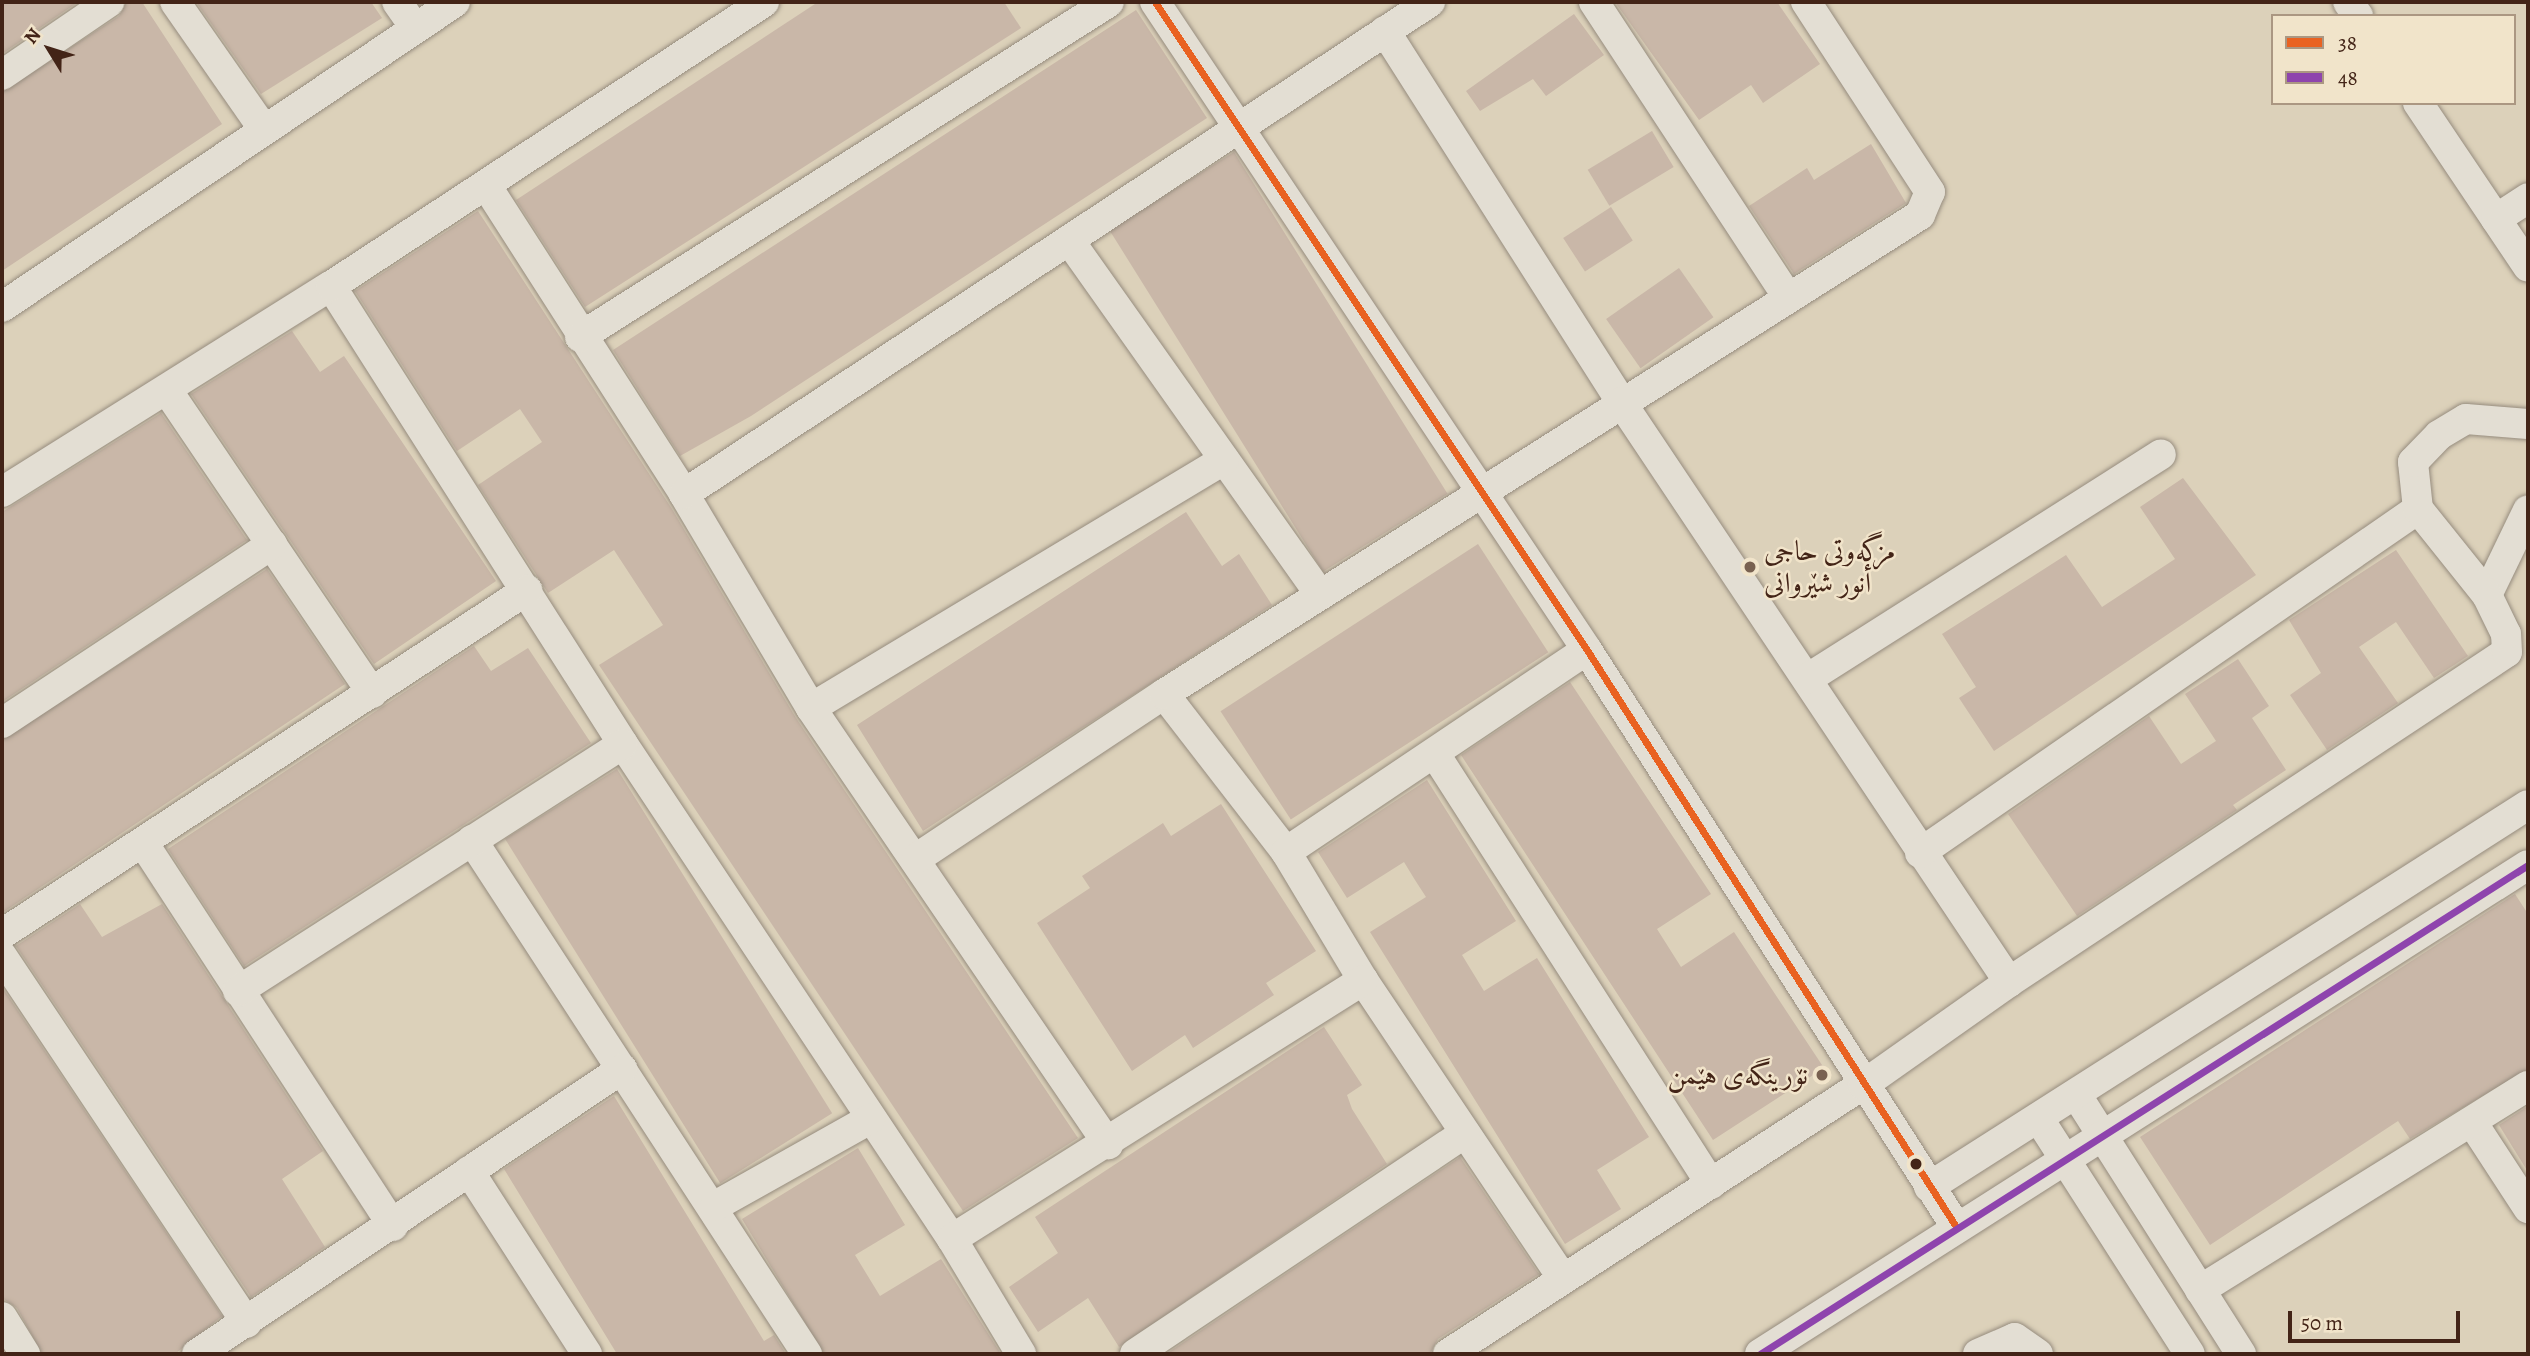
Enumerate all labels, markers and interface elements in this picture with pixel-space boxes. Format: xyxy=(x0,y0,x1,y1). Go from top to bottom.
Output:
north arrow xyxy=(14,14,84,84)
legend xyxy=(2271,14,2516,105)
text: N xyxy=(18,23,47,50)
text: 38 xyxy=(2338,29,2357,57)
text: 48 xyxy=(2338,64,2358,92)
place label: مزگەوتی حاجی أنور شێروانی xyxy=(1764,534,1896,600)
marker: مزگەوتی حاجی أنور شێروانی xyxy=(1742,559,1758,575)
place label: نۆرینگه‌ی هێمن xyxy=(1668,1058,1808,1092)
marker: نۆرینگه‌ی هێمن xyxy=(1814,1067,1830,1083)
unlabelled marker xyxy=(1909,1157,1923,1171)
scale bar xyxy=(2292,1296,2464,1340)
text: 50 m xyxy=(2301,1309,2343,1337)

